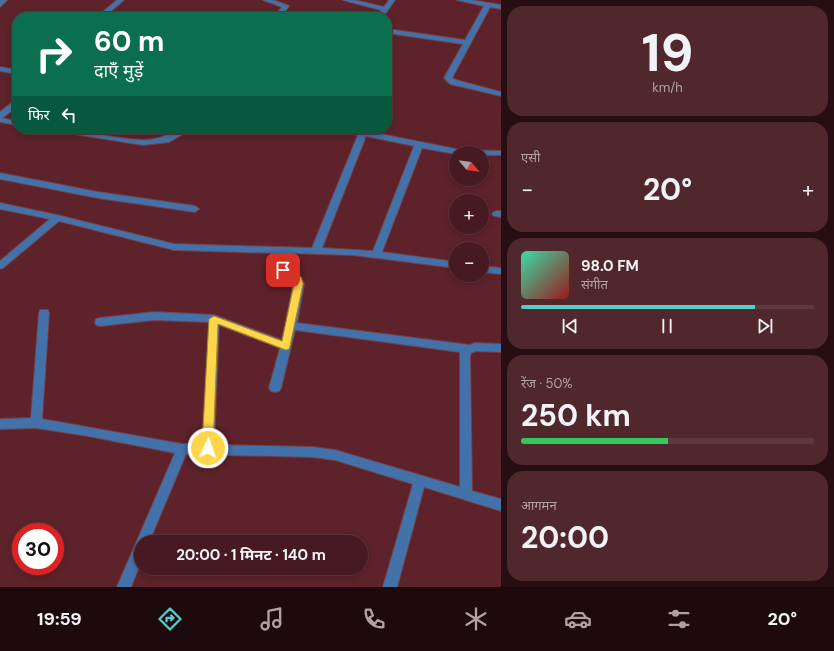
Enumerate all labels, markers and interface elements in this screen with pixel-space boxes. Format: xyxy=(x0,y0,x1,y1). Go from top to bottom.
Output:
text: 19 xyxy=(642,19,693,87)
text: 60 m xyxy=(94,23,164,60)
icon: right xyxy=(28,28,80,80)
text: दाएँ मुड़ें xyxy=(94,59,143,83)
text: km/h xyxy=(652,79,683,96)
icon: left xyxy=(58,104,80,126)
text: फिर xyxy=(28,105,50,125)
north arrow xyxy=(449,146,489,186)
map controls xyxy=(449,146,489,282)
text: एसी xyxy=(521,149,540,166)
text: 20° xyxy=(643,170,692,209)
text: − xyxy=(521,175,533,204)
text: + xyxy=(802,175,814,204)
button: + xyxy=(449,194,489,234)
button: − xyxy=(449,242,489,282)
pin xyxy=(266,253,300,287)
text: 98.0 FM xyxy=(581,256,639,276)
icon: arrive xyxy=(272,259,294,281)
text: संगीत xyxy=(581,276,608,293)
icon: previous xyxy=(559,315,581,337)
icon: pause xyxy=(656,315,678,337)
icon: next xyxy=(754,315,776,337)
text: रेंज · 50% xyxy=(521,375,573,392)
text: 250 km xyxy=(521,396,631,435)
position arrow xyxy=(187,427,229,469)
text: आगमन xyxy=(521,497,557,514)
text: 20:00 xyxy=(521,518,609,557)
speed limit sign: 30 xyxy=(12,523,64,575)
text: 20:00 · 1 मिनट · 140 m xyxy=(176,545,326,565)
icon: directions xyxy=(156,605,184,633)
icon: music xyxy=(258,605,286,633)
icon: phone xyxy=(360,605,388,633)
icon: climate xyxy=(462,605,490,633)
icon: car xyxy=(564,605,592,633)
icon: filters xyxy=(665,605,693,633)
text: 19:59 xyxy=(37,607,82,631)
text: 20° xyxy=(767,607,797,631)

